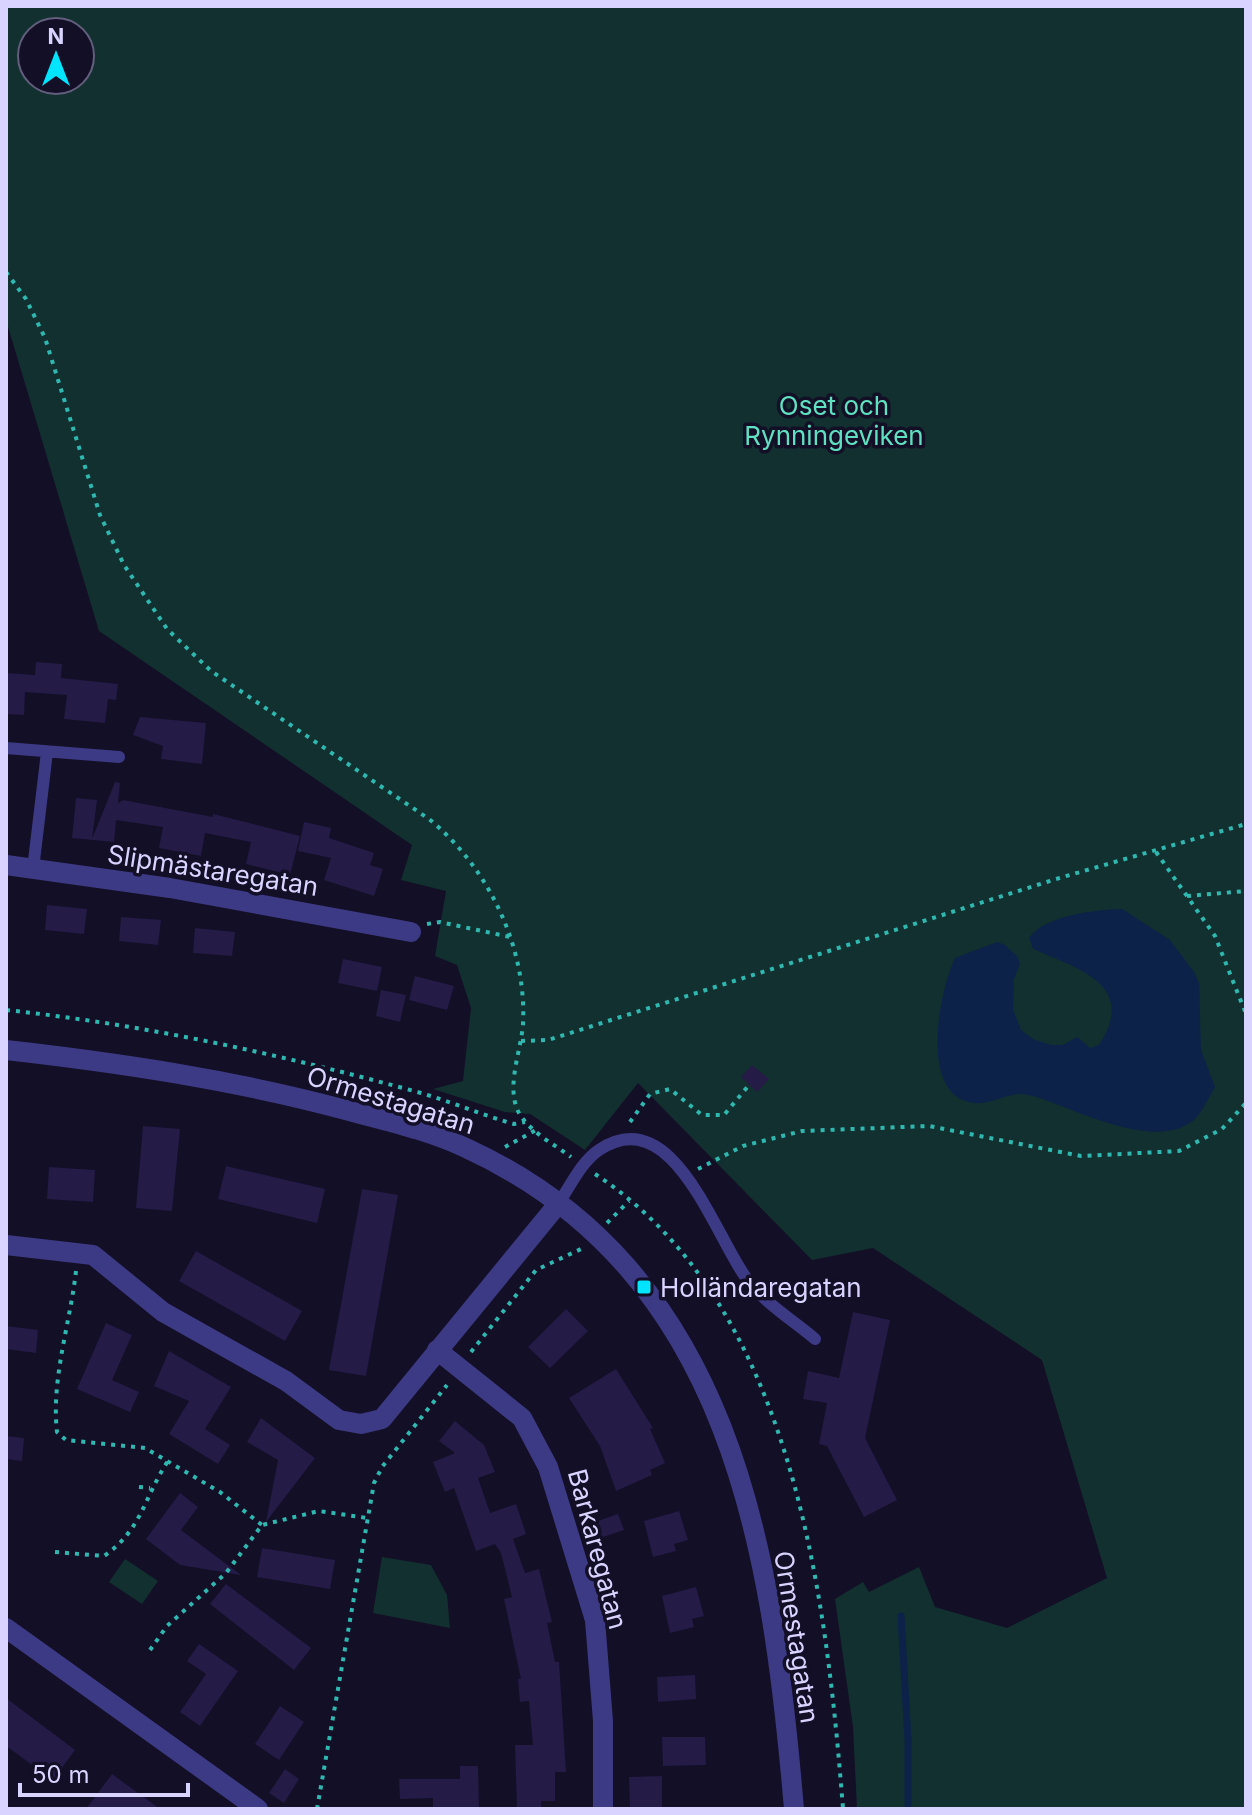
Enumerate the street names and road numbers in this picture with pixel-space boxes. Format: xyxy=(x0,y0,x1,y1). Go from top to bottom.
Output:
street label: Slipmästaregatan xyxy=(105,838,321,902)
street label: Ormestagatan xyxy=(303,1060,479,1140)
street label: Barkaregatan xyxy=(562,1466,634,1632)
street label: Ormestagatan xyxy=(768,1549,826,1725)

